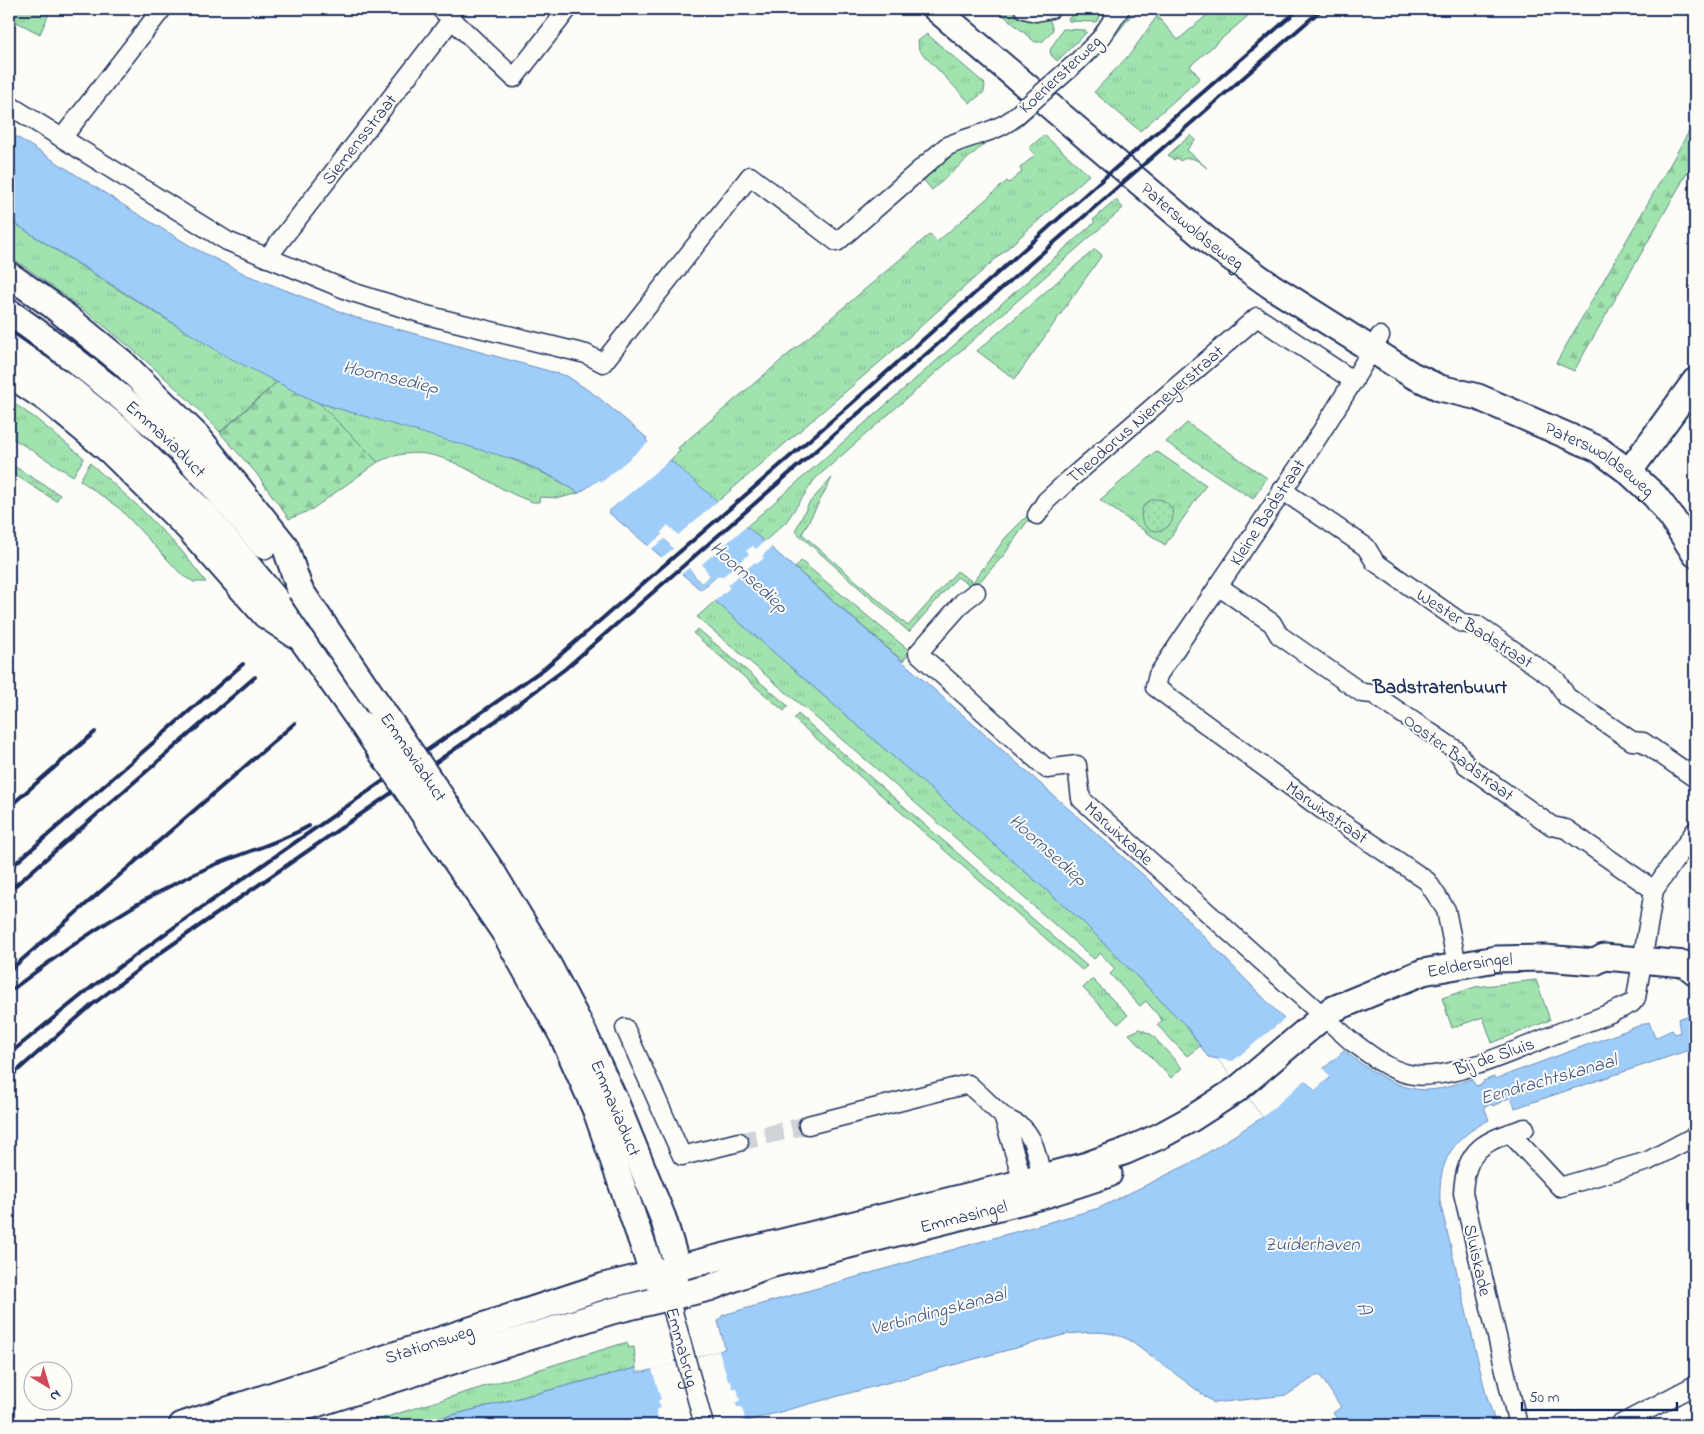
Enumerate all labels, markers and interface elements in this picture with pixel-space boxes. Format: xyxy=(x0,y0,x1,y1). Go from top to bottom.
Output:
street label: Koeriersterweg xyxy=(1014,30,1109,122)
street label: Siemensstraat xyxy=(317,89,404,191)
street label: Paterswoldseweg xyxy=(1134,177,1248,278)
street label: Theodorus Niemeyerstraat xyxy=(1062,340,1231,491)
water label: Hoornsediep xyxy=(340,354,441,403)
street label: Emmaviaduct xyxy=(119,395,211,485)
street label: Paterswoldseweg xyxy=(1540,416,1660,505)
street label: Kleine Badstraat xyxy=(1224,455,1313,572)
water label: Hoornsediep xyxy=(703,535,794,621)
street label: Wester Badstraat xyxy=(1410,583,1537,676)
district label: Badstratenbuurt xyxy=(1372,675,1508,702)
street label: Emmaviaduct xyxy=(372,708,452,808)
street label: Ooster Badstraat xyxy=(1397,708,1519,809)
street label: Marwixstraat xyxy=(1279,776,1372,852)
street label: Marwixkade xyxy=(1077,796,1159,873)
water label: Hoornsediep xyxy=(1002,808,1093,894)
street label: Eeldersingel xyxy=(1425,948,1513,986)
street label: Bij de Sluis xyxy=(1450,1032,1538,1084)
water label: Eendrachtskanaal xyxy=(1477,1047,1623,1113)
street label: Emmaviaduct xyxy=(582,1056,646,1161)
street label: Emmasingel xyxy=(918,1194,1010,1242)
street label: Sluiskade xyxy=(1455,1222,1497,1300)
water label: Zuiderhaven xyxy=(1264,1232,1360,1259)
water label: Verbindingskanaal xyxy=(868,1281,1012,1344)
water label: A xyxy=(1348,1299,1377,1319)
street label: Emmabrug xyxy=(657,1305,704,1391)
street label: Stationsweg xyxy=(382,1319,478,1372)
north arrow xyxy=(22,1362,72,1412)
scale bar xyxy=(1522,1379,1676,1411)
text: N xyxy=(45,1384,65,1406)
text: 50 m xyxy=(1529,1387,1560,1409)

